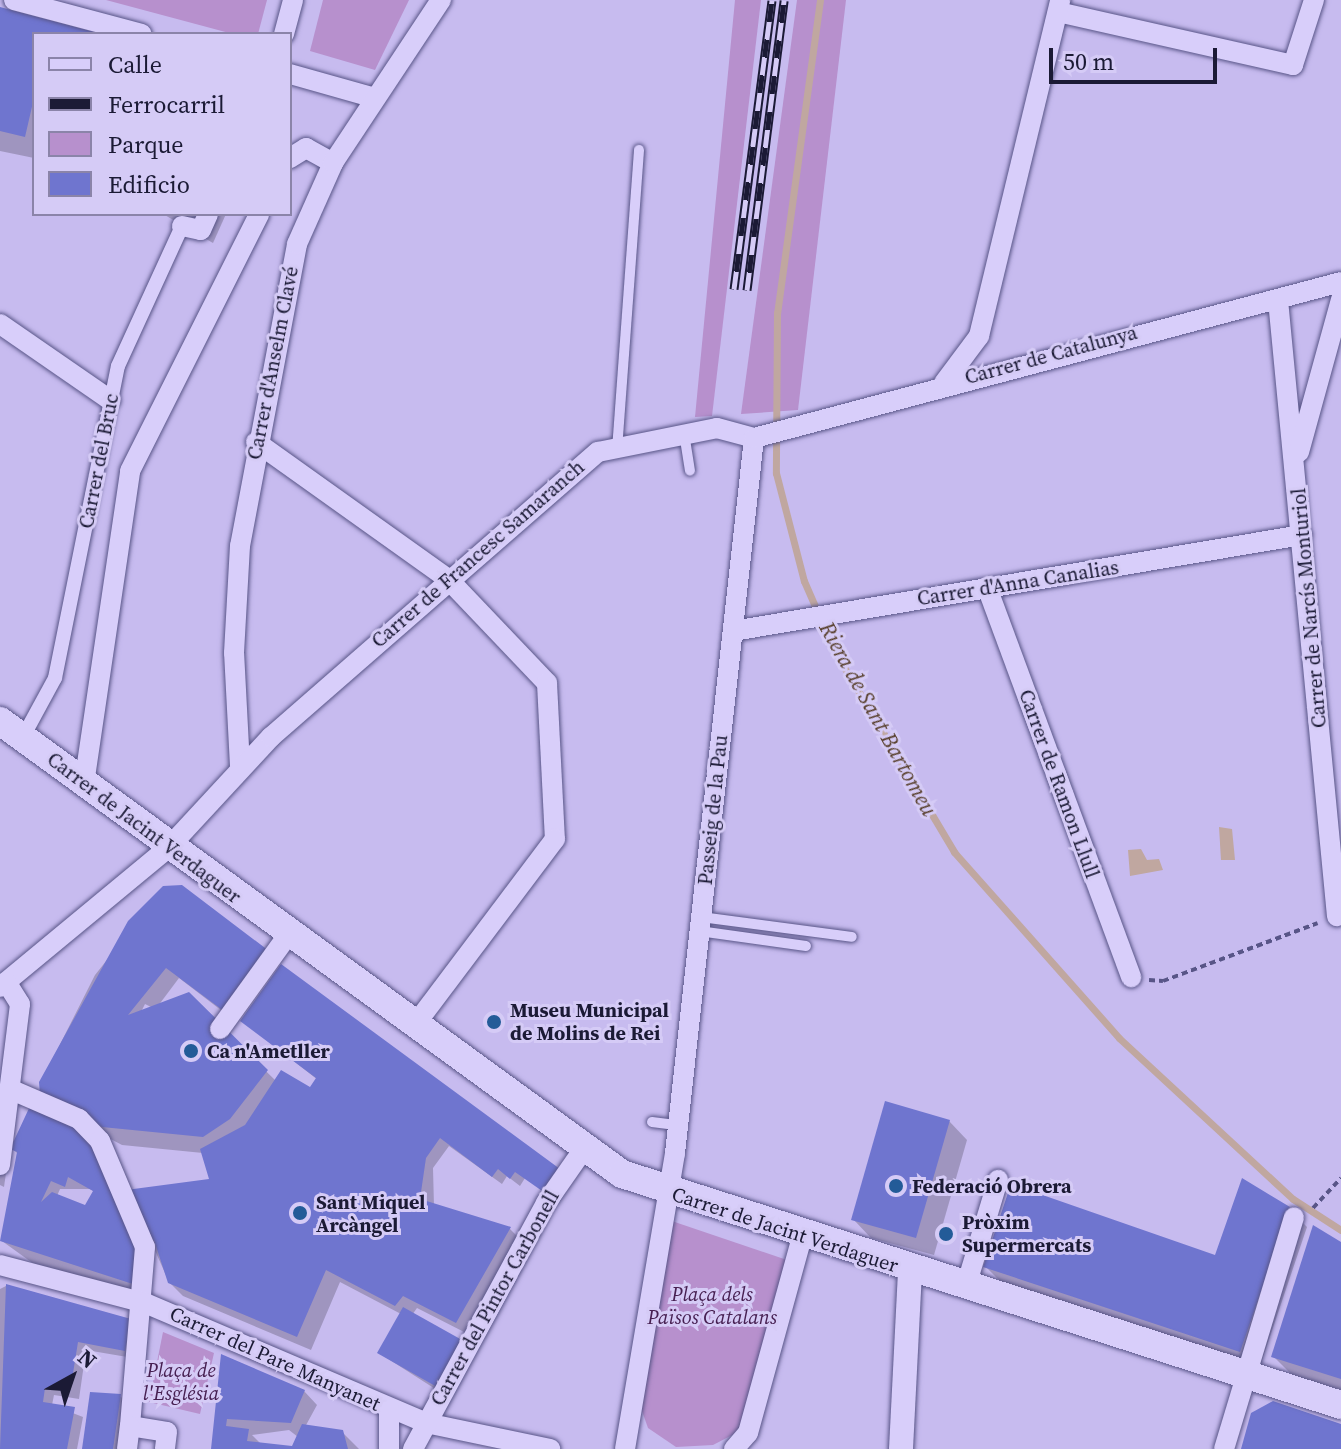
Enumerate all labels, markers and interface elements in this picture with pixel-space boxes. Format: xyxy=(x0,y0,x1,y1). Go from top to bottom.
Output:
legend xyxy=(32,32,292,216)
scale bar xyxy=(1053,32,1221,82)
text: 50 m xyxy=(1063,45,1114,78)
text: Calle xyxy=(108,48,162,81)
text: Ferrocarril xyxy=(108,88,225,121)
text: Parque xyxy=(108,128,184,161)
text: Edificio xyxy=(108,168,190,201)
street label: Carrer d'Anselm Clavé xyxy=(242,264,304,462)
street label: Carrer de Catalunya xyxy=(962,320,1140,390)
street label: Carrer del Bruc xyxy=(74,391,124,531)
street label: Carrer de Francesc Samaranch xyxy=(367,455,589,653)
street label: Carrer de Narcís Monturiol xyxy=(1287,487,1331,729)
street label: Carrer d'Anna Canalias xyxy=(915,555,1121,611)
water label: Riera de Sant Bartomeu xyxy=(814,617,942,821)
street label: Carrer de Ramon Llull xyxy=(1014,686,1104,882)
street label: Passeig de la Pau xyxy=(693,734,733,886)
street label: Carrer de Jacint Verdaguer xyxy=(42,747,246,909)
place label: Museu Municipal de Molins de Rei xyxy=(510,998,669,1045)
marker: Museu Municipal de Molins de Rei xyxy=(485,1013,503,1031)
place label: Ca n'Ametller xyxy=(207,1039,330,1063)
marker: Ca n'Ametller xyxy=(182,1042,200,1060)
place label: Federació Obrera xyxy=(912,1174,1072,1198)
marker: Federació Obrera xyxy=(887,1177,905,1195)
street label: Carrer de Jacint Verdaguer xyxy=(669,1182,901,1278)
street label: Carrer del Pintor Carbonell xyxy=(426,1186,564,1410)
place label: Sant Miquel Arcàngel xyxy=(316,1190,426,1237)
marker: Sant Miquel Arcàngel xyxy=(291,1204,309,1222)
place label: Pròxim Supermercats xyxy=(962,1210,1091,1257)
marker: Pròxim Supermercats xyxy=(937,1225,955,1243)
park label: Plaça dels Països Catalans xyxy=(647,1282,777,1329)
street label: Carrer del Pare Manyanet xyxy=(166,1302,384,1416)
north arrow xyxy=(32,1337,112,1417)
text: N xyxy=(72,1342,103,1375)
park label: Plaça de l'Església xyxy=(143,1358,219,1405)

